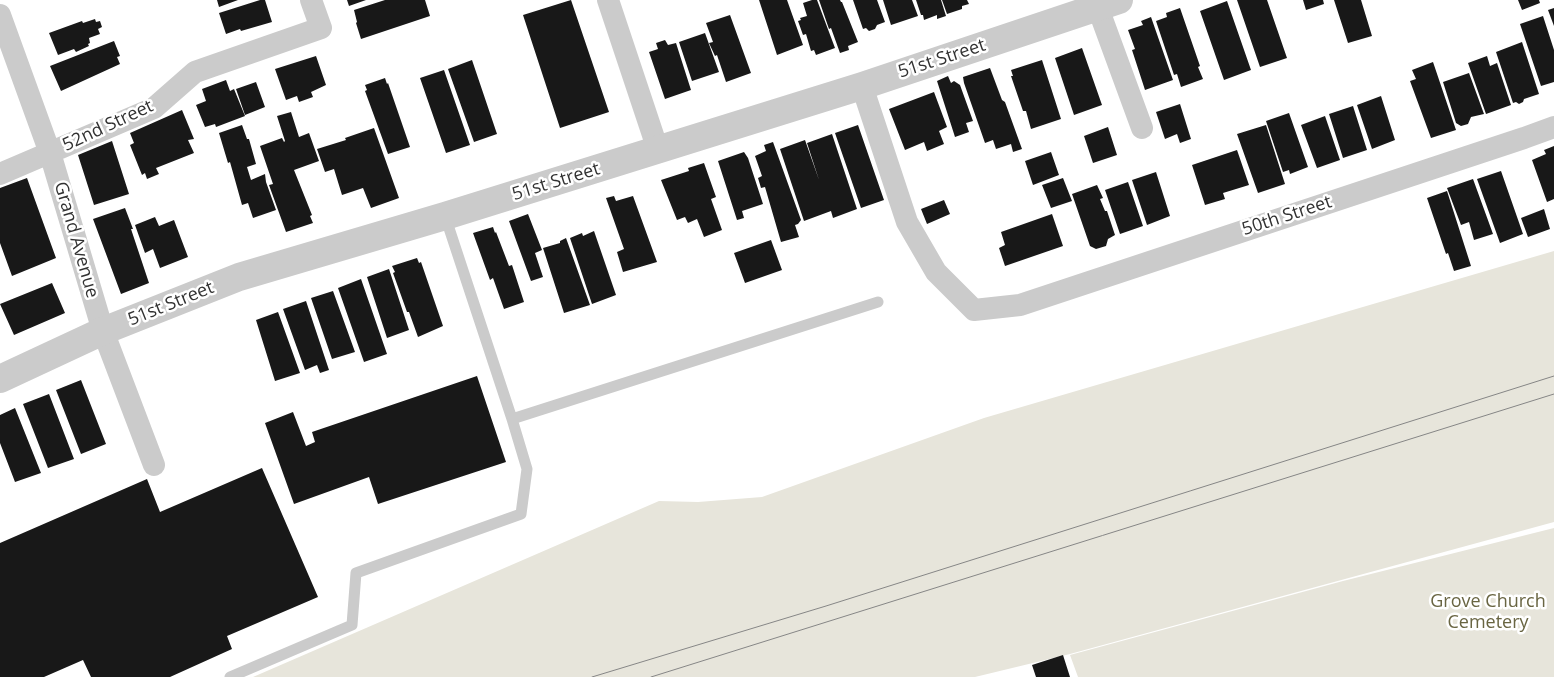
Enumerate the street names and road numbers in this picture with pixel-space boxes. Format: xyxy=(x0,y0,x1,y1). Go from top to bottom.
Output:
street label: 51st Street xyxy=(896,35,988,83)
street label: 52nd Street xyxy=(59,96,157,156)
street label: 51st Street xyxy=(510,158,602,206)
street label: Grand Avenue xyxy=(49,179,103,301)
street label: 50th Street xyxy=(1239,191,1335,241)
street label: 51st Street xyxy=(125,277,217,331)

